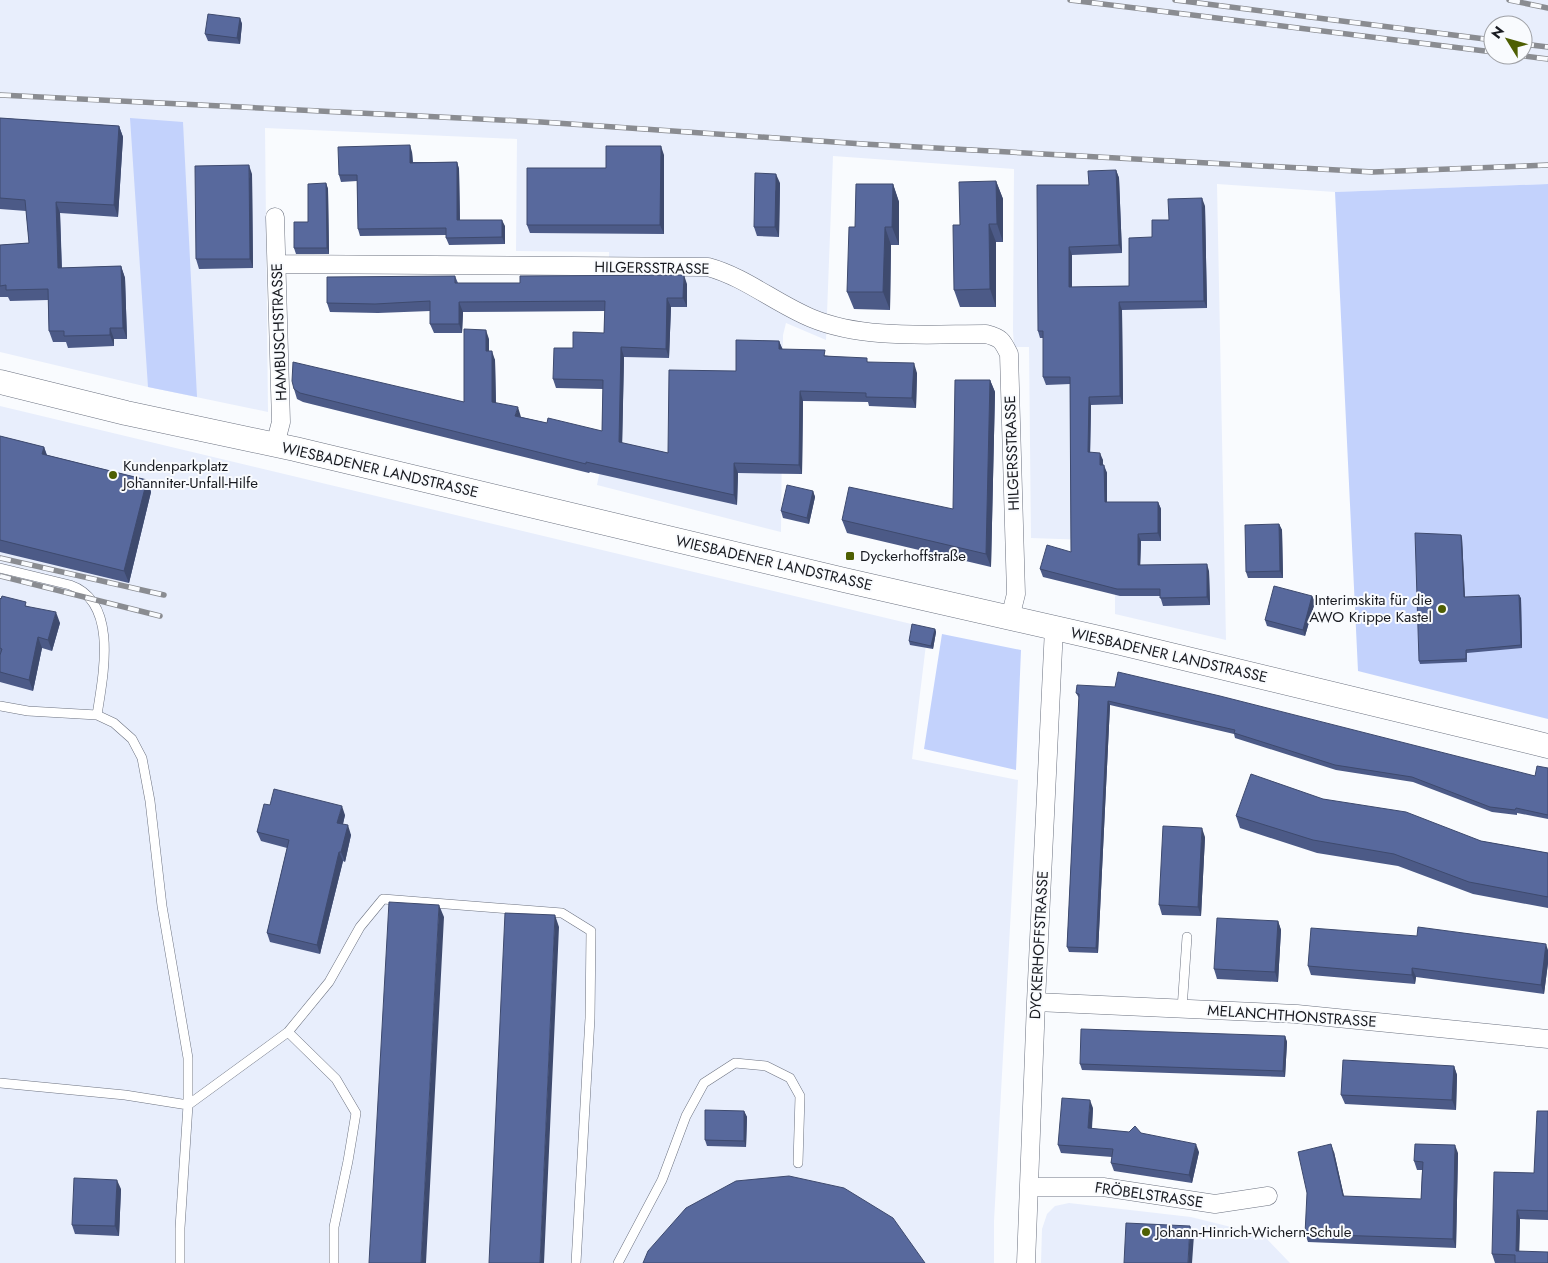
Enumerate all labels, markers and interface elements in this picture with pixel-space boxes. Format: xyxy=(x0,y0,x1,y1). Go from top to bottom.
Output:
north arrow xyxy=(1483,15,1533,65)
text: N xyxy=(1486,22,1509,43)
street label: HILGERSSTRASSE xyxy=(594,256,710,280)
street label: HAMBUSCHSTRASSE xyxy=(266,263,292,401)
street label: HILGERSSTRASSE xyxy=(999,395,1025,511)
street label: WIESBADENER LANDSTRASSE xyxy=(279,437,481,503)
place label: Kundenparkplatz Johanniter-Unfall-Hilfe xyxy=(121,455,258,494)
marker: Kundenparkplatz Johanniter-Unfall-Hilfe xyxy=(107,469,119,481)
street label: WIESBADENER LANDSTRASSE xyxy=(673,530,875,596)
place label: Dyckerhoffstraße xyxy=(860,545,966,567)
marker: Dyckerhoffstraße xyxy=(844,550,856,562)
place label: Interimskita für die AWO Krippe Kastel xyxy=(1309,589,1432,628)
marker: Interimskita für die AWO Krippe Kastel xyxy=(1436,603,1448,615)
street label: WIESBADENER LANDSTRASSE xyxy=(1068,622,1270,688)
street label: DYCKERHOFFSTRASSE xyxy=(1024,870,1054,1020)
street label: MELANCHTHONSTRASSE xyxy=(1207,999,1377,1033)
street label: FRÖBELSTRASSE xyxy=(1093,1177,1205,1213)
place label: Johann-Hinrich-Wichern-Schule xyxy=(1154,1221,1352,1243)
marker: Johann-Hinrich-Wichern-Schule xyxy=(1140,1226,1152,1238)

